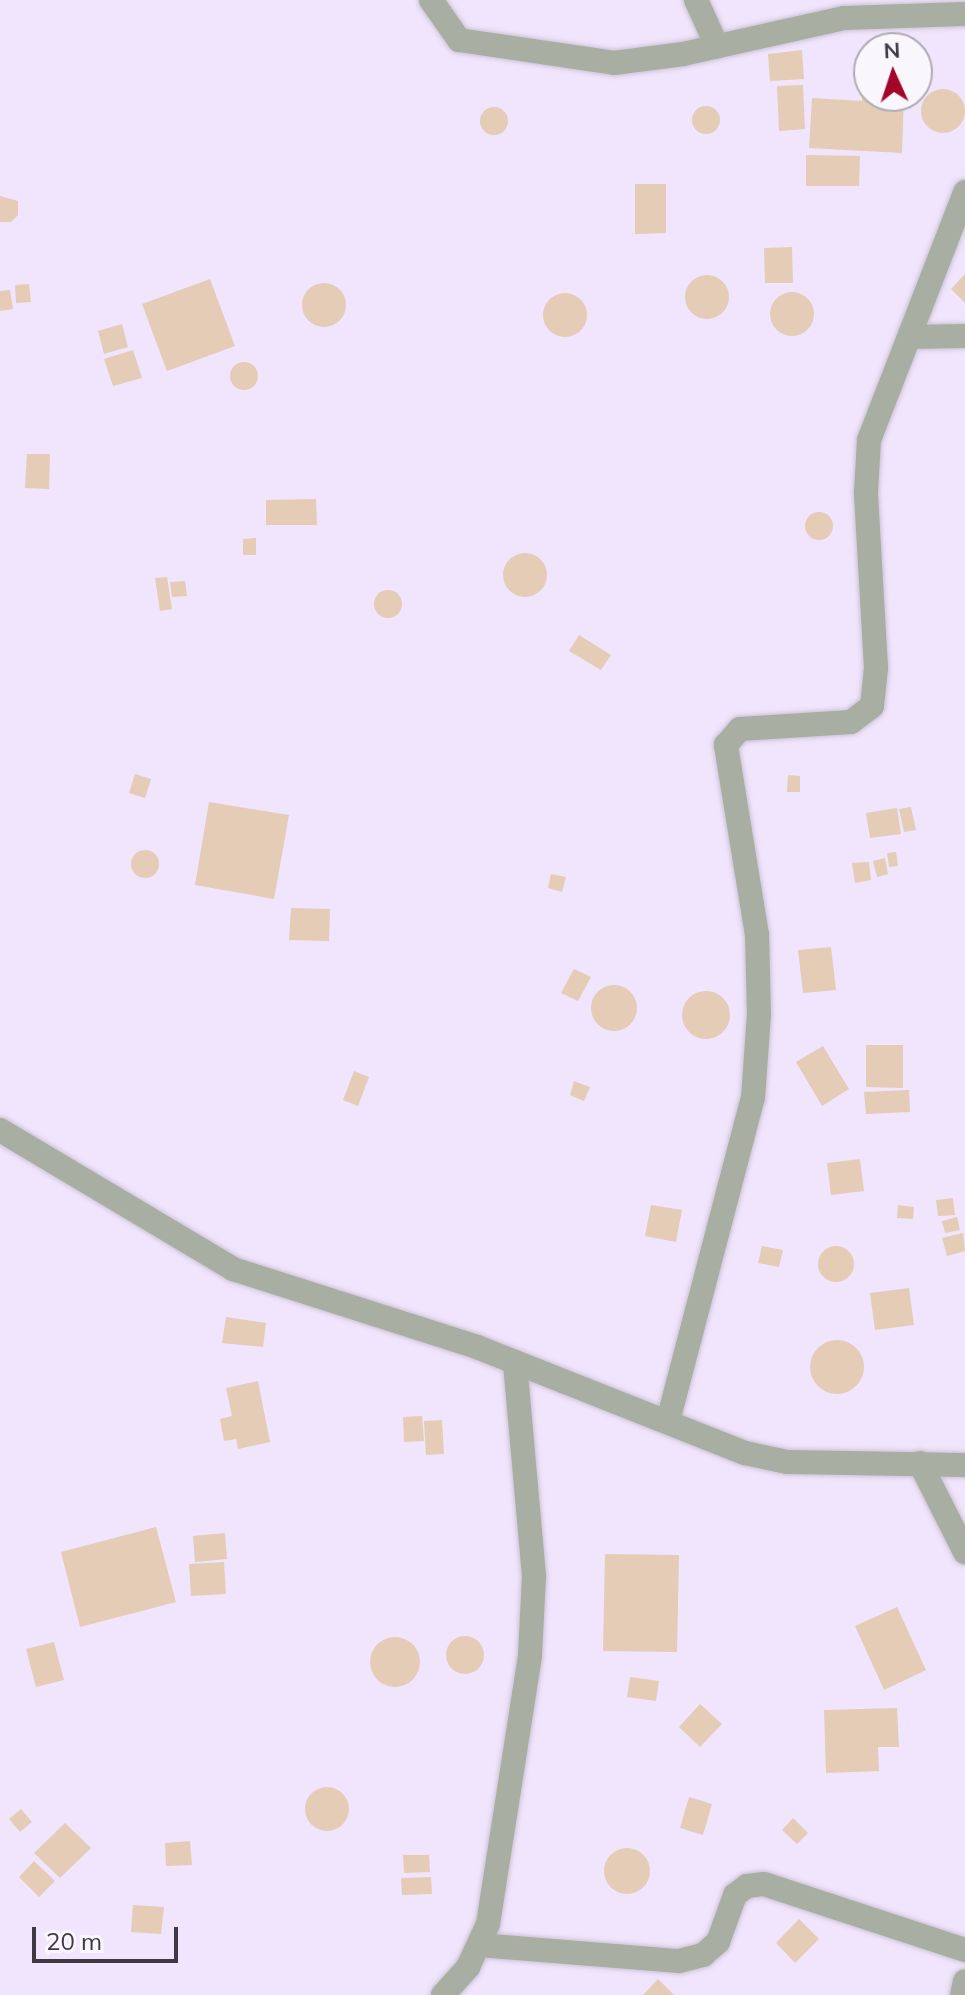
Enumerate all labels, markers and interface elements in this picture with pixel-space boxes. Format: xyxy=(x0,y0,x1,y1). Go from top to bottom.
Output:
north arrow xyxy=(853,32,933,112)
text: N xyxy=(883,36,901,64)
scale bar xyxy=(36,1911,182,1961)
text: 20 m xyxy=(46,1926,102,1956)

